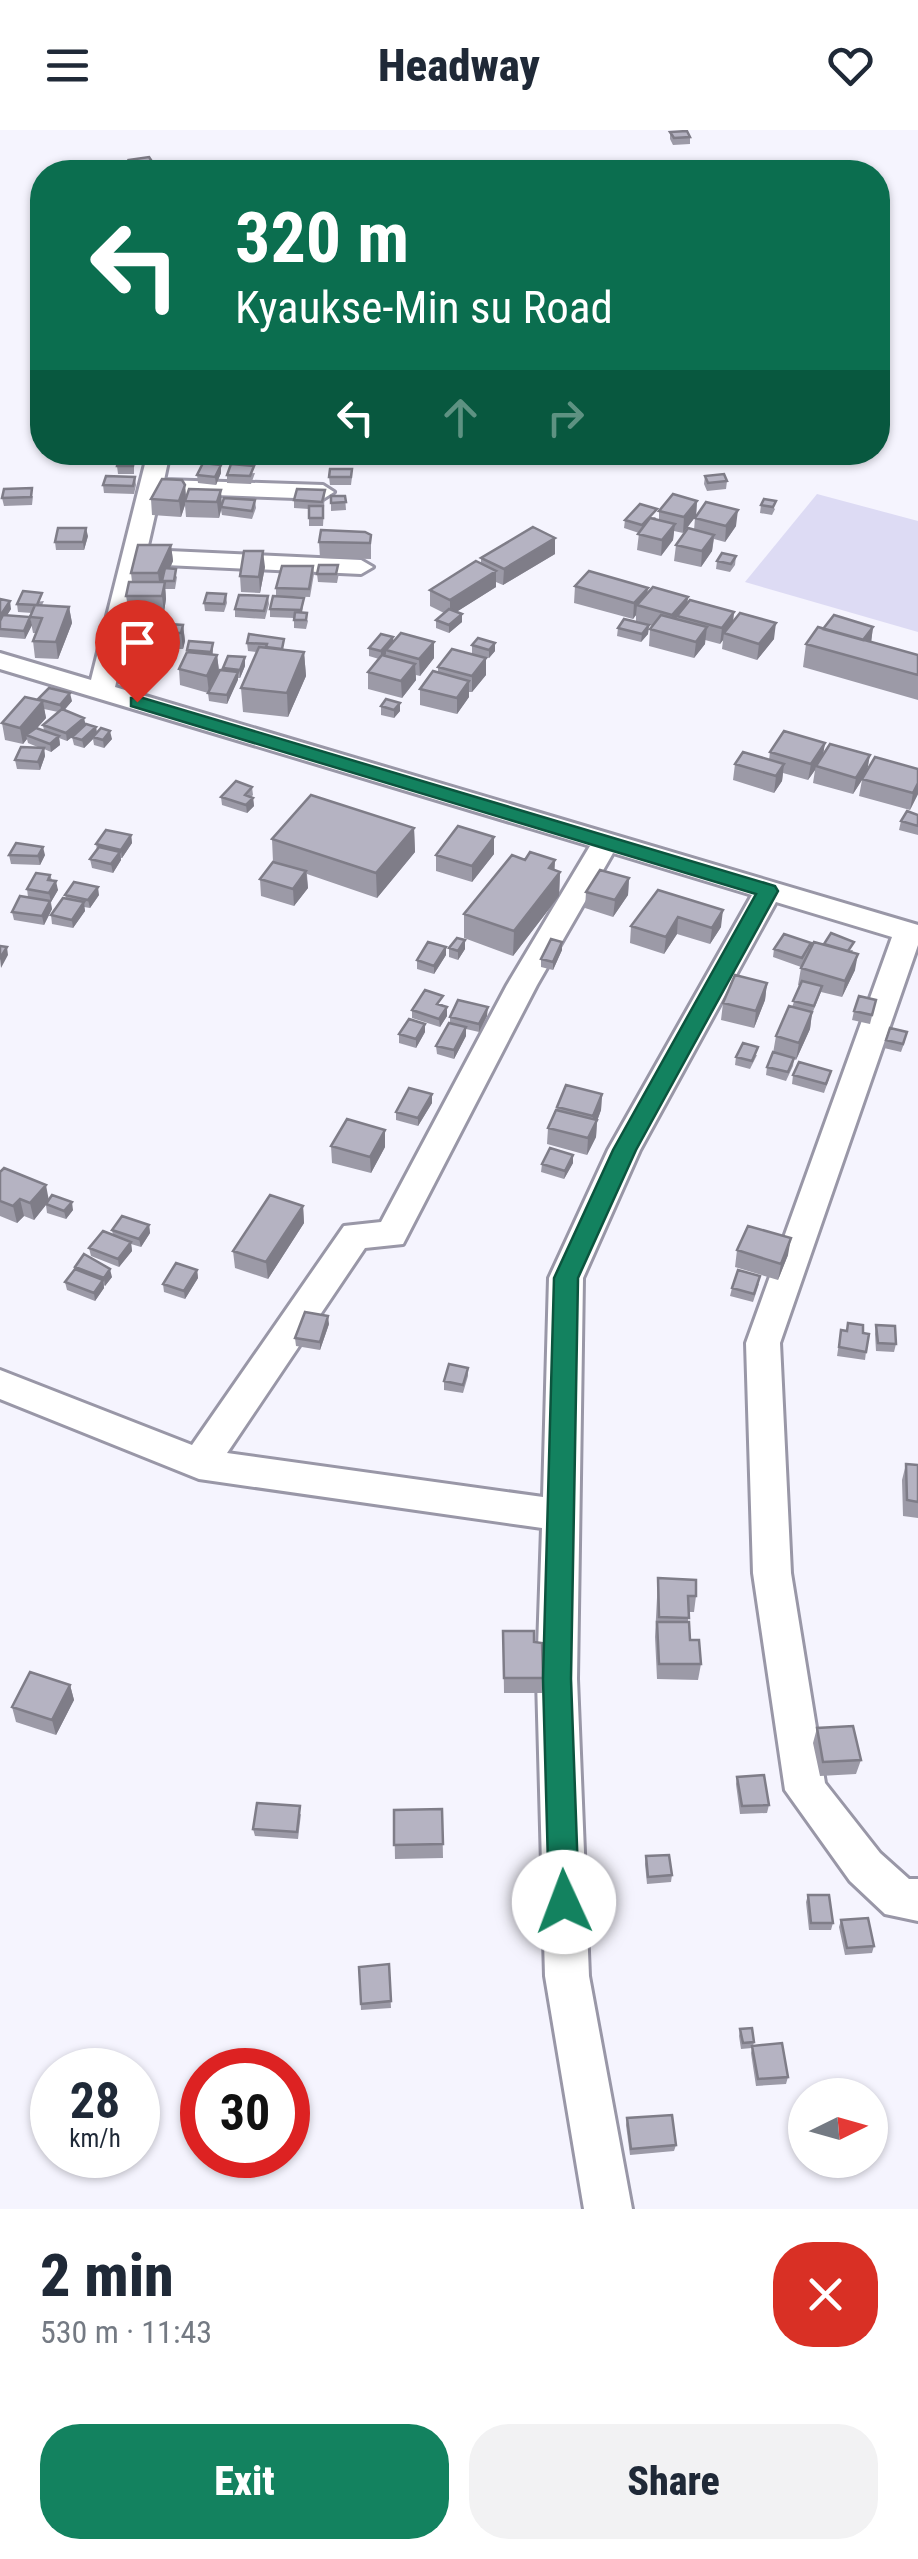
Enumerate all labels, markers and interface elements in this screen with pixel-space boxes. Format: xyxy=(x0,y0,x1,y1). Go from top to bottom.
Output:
icon: menu xyxy=(40,38,95,93)
icon: heart xyxy=(823,38,878,93)
text: Headway xyxy=(378,39,540,92)
text: 320 m xyxy=(235,197,409,279)
icon: left xyxy=(70,200,200,330)
text: Kyaukse-Min su Road xyxy=(235,281,613,334)
icon: left xyxy=(328,390,383,445)
icon: ahead xyxy=(433,390,488,445)
icon: right xyxy=(538,390,593,445)
pin xyxy=(95,600,180,703)
icon: arrive xyxy=(110,615,165,670)
position arrow xyxy=(512,1850,616,1954)
speed limit sign: 30 xyxy=(180,2048,310,2178)
text: 28 xyxy=(70,2072,120,2130)
north arrow xyxy=(788,2078,888,2178)
map controls xyxy=(788,2078,888,2178)
text: km/h xyxy=(69,2124,121,2153)
text: 2 min xyxy=(40,2240,174,2311)
button: close xyxy=(773,2242,878,2347)
text: 530 m · 11:43 xyxy=(40,2313,212,2351)
button: Exit xyxy=(40,2424,449,2539)
button: Share xyxy=(469,2424,878,2539)

